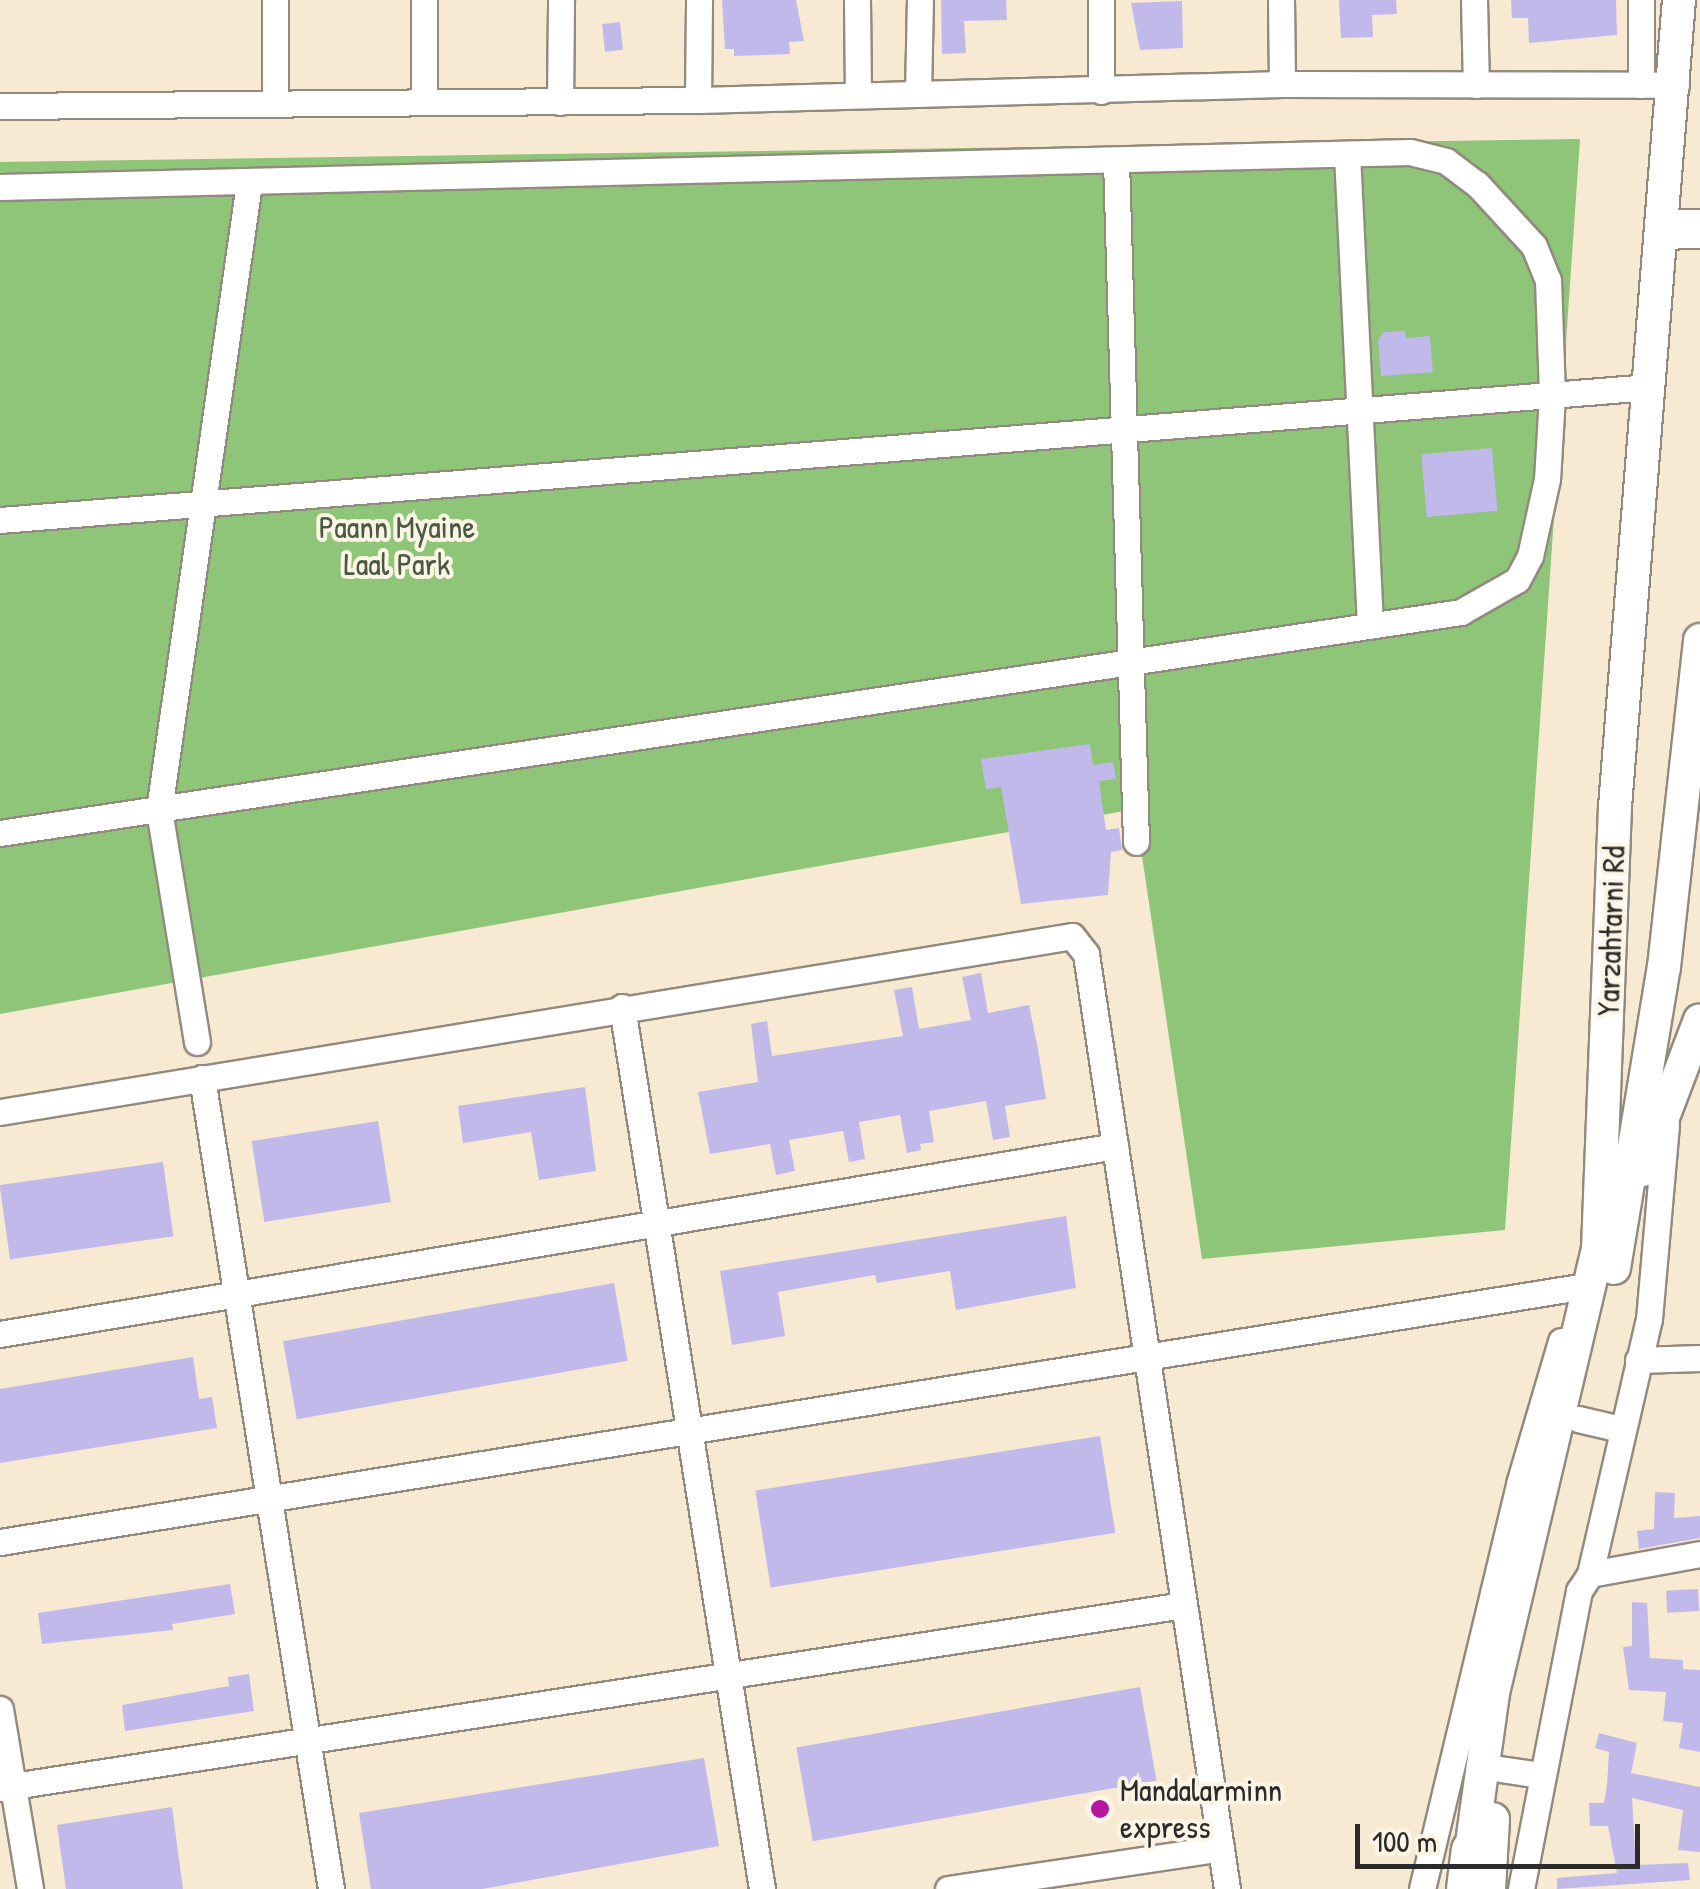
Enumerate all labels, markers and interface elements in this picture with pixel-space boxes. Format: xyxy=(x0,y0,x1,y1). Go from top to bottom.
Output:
park label: Paann Myaine Laal Park xyxy=(319,509,475,584)
street label: Yarzahtarni Rd xyxy=(1589,845,1633,1017)
place label: Mandalarminn express xyxy=(1120,1772,1282,1847)
marker: Mandalarminn express xyxy=(1089,1798,1111,1820)
scale bar xyxy=(1360,1804,1645,1866)
text: 100 m xyxy=(1372,1821,1437,1861)

